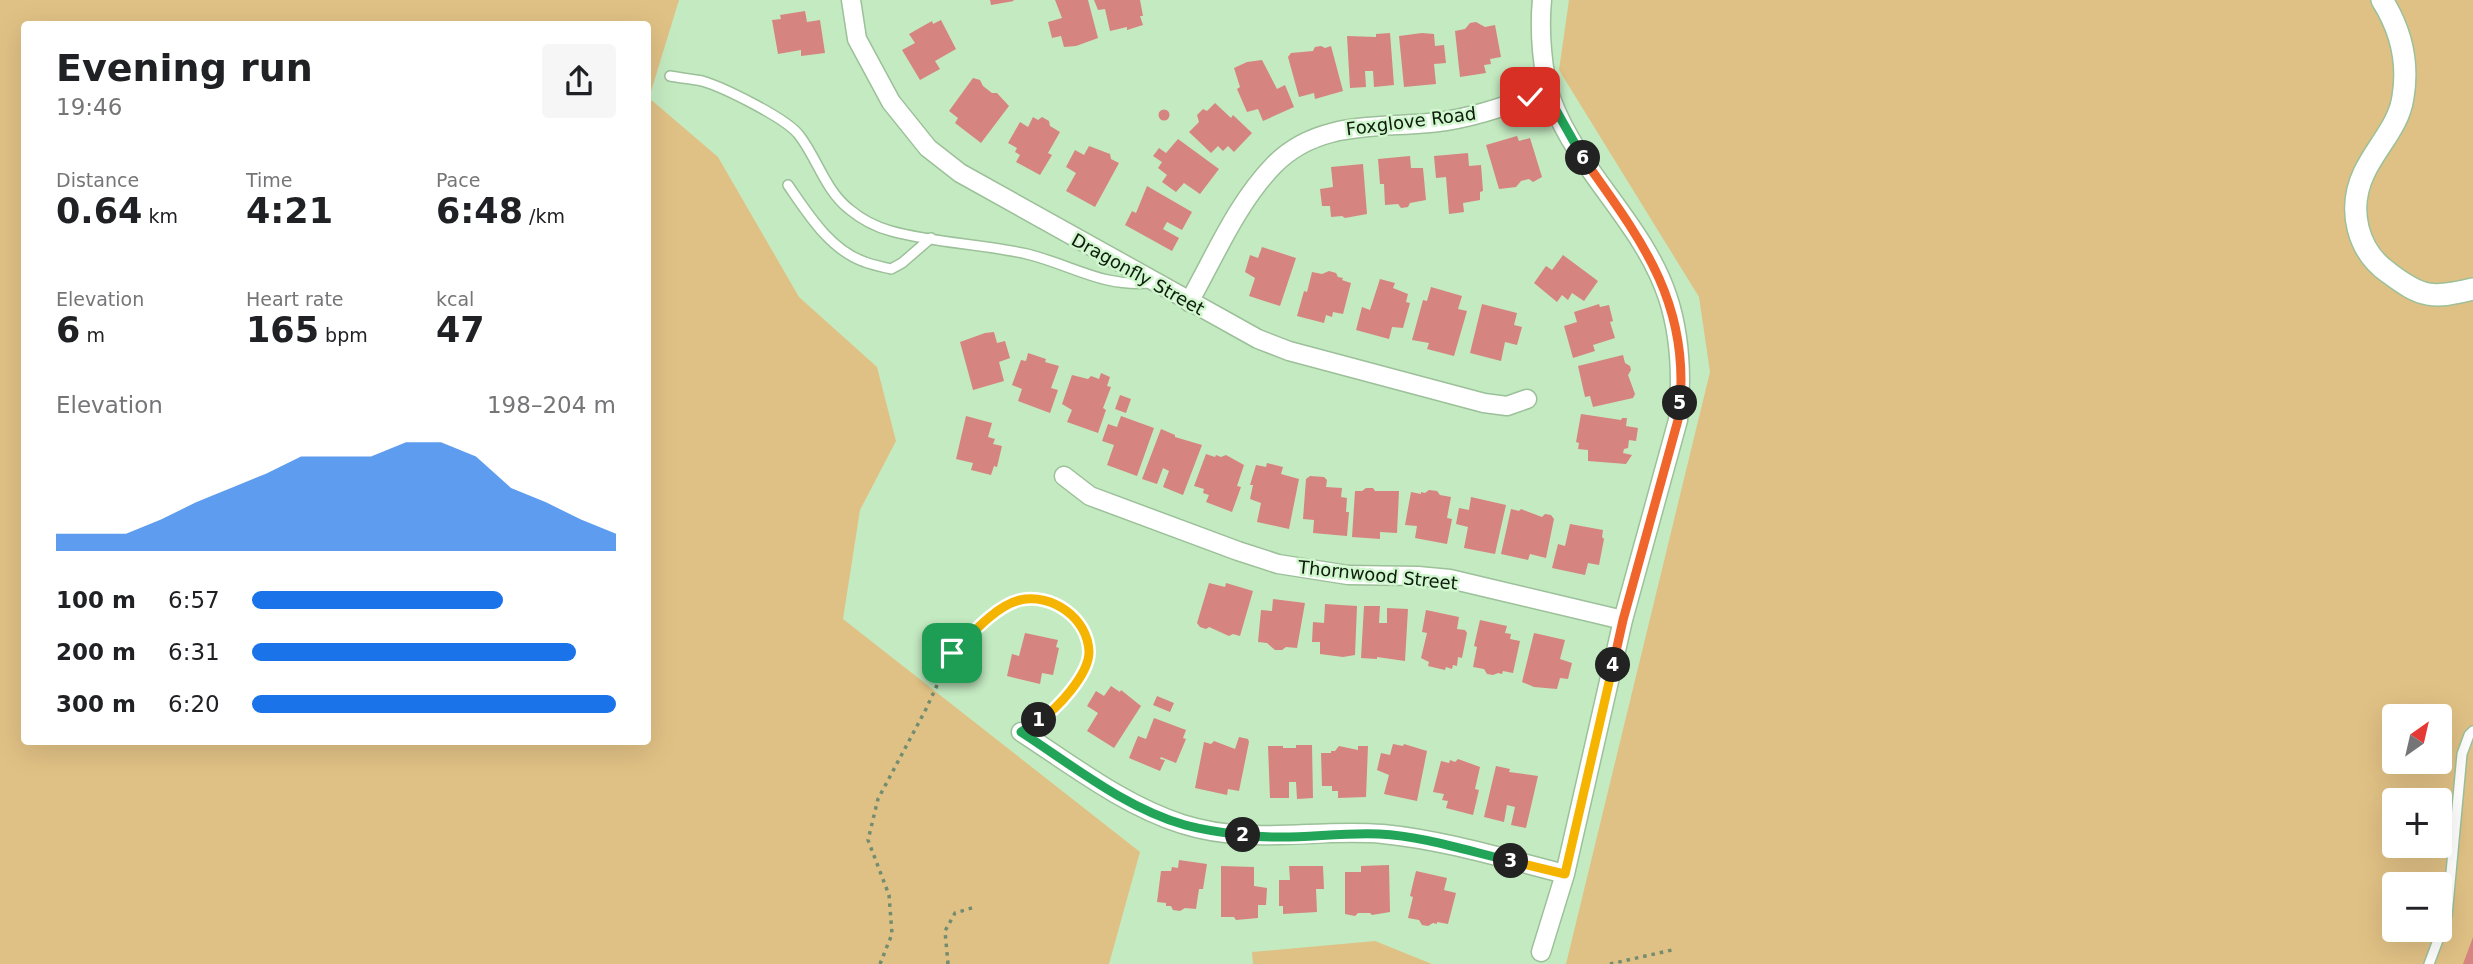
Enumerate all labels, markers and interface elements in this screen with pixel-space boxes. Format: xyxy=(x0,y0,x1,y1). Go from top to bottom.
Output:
button: share xyxy=(542,44,616,118)
text: Evening run xyxy=(56,46,313,90)
pin xyxy=(1500,67,1560,127)
icon: check xyxy=(1511,78,1549,116)
text: 19:46 xyxy=(56,94,122,120)
street label: Foxglove Road xyxy=(1345,103,1477,139)
pin: 6 xyxy=(1566,140,1600,176)
text: 6 xyxy=(1576,146,1589,168)
text: Distance xyxy=(56,169,139,191)
text: Time xyxy=(246,169,293,191)
text: Pace xyxy=(436,169,480,191)
text: 0.64 xyxy=(56,191,142,231)
text: 4:21 xyxy=(246,191,333,231)
text: 6:48 xyxy=(436,191,523,231)
text: km xyxy=(142,205,178,227)
text: /km xyxy=(523,205,565,227)
street label: Dragonfly Street xyxy=(1068,229,1208,319)
text: Elevation xyxy=(56,288,144,310)
text: Heart rate xyxy=(246,288,344,310)
text: kcal xyxy=(436,288,474,310)
text: 6 xyxy=(56,310,80,350)
text: 165 xyxy=(246,310,319,350)
text: 47 xyxy=(436,310,485,350)
text: m xyxy=(80,324,105,346)
text: bpm xyxy=(319,324,368,346)
pin: 5 xyxy=(1662,386,1698,420)
text: 5 xyxy=(1673,391,1686,413)
text: Elevation xyxy=(56,392,163,418)
text: 198–204 m xyxy=(487,392,616,418)
street label: Thornwood Street xyxy=(1296,556,1459,594)
text: 100 m xyxy=(56,587,136,613)
text: 6:57 xyxy=(168,587,220,613)
pin xyxy=(922,623,982,683)
icon: arrive xyxy=(933,634,971,672)
text: 200 m xyxy=(56,639,136,665)
text: 6:31 xyxy=(168,639,220,665)
pin: 4 xyxy=(1596,648,1630,682)
text: 4 xyxy=(1606,653,1619,675)
text: 300 m xyxy=(56,691,136,717)
text: 6:20 xyxy=(168,691,220,717)
pin: 1 xyxy=(1021,702,1056,738)
north arrow xyxy=(2382,704,2452,774)
map controls xyxy=(2382,704,2452,942)
text: 1 xyxy=(1032,708,1045,730)
button: + xyxy=(2382,788,2452,858)
pin: 2 xyxy=(1226,818,1260,852)
text: 2 xyxy=(1236,823,1249,845)
pin: 3 xyxy=(1494,844,1528,878)
text: 3 xyxy=(1504,849,1517,871)
button: − xyxy=(2382,872,2452,942)

